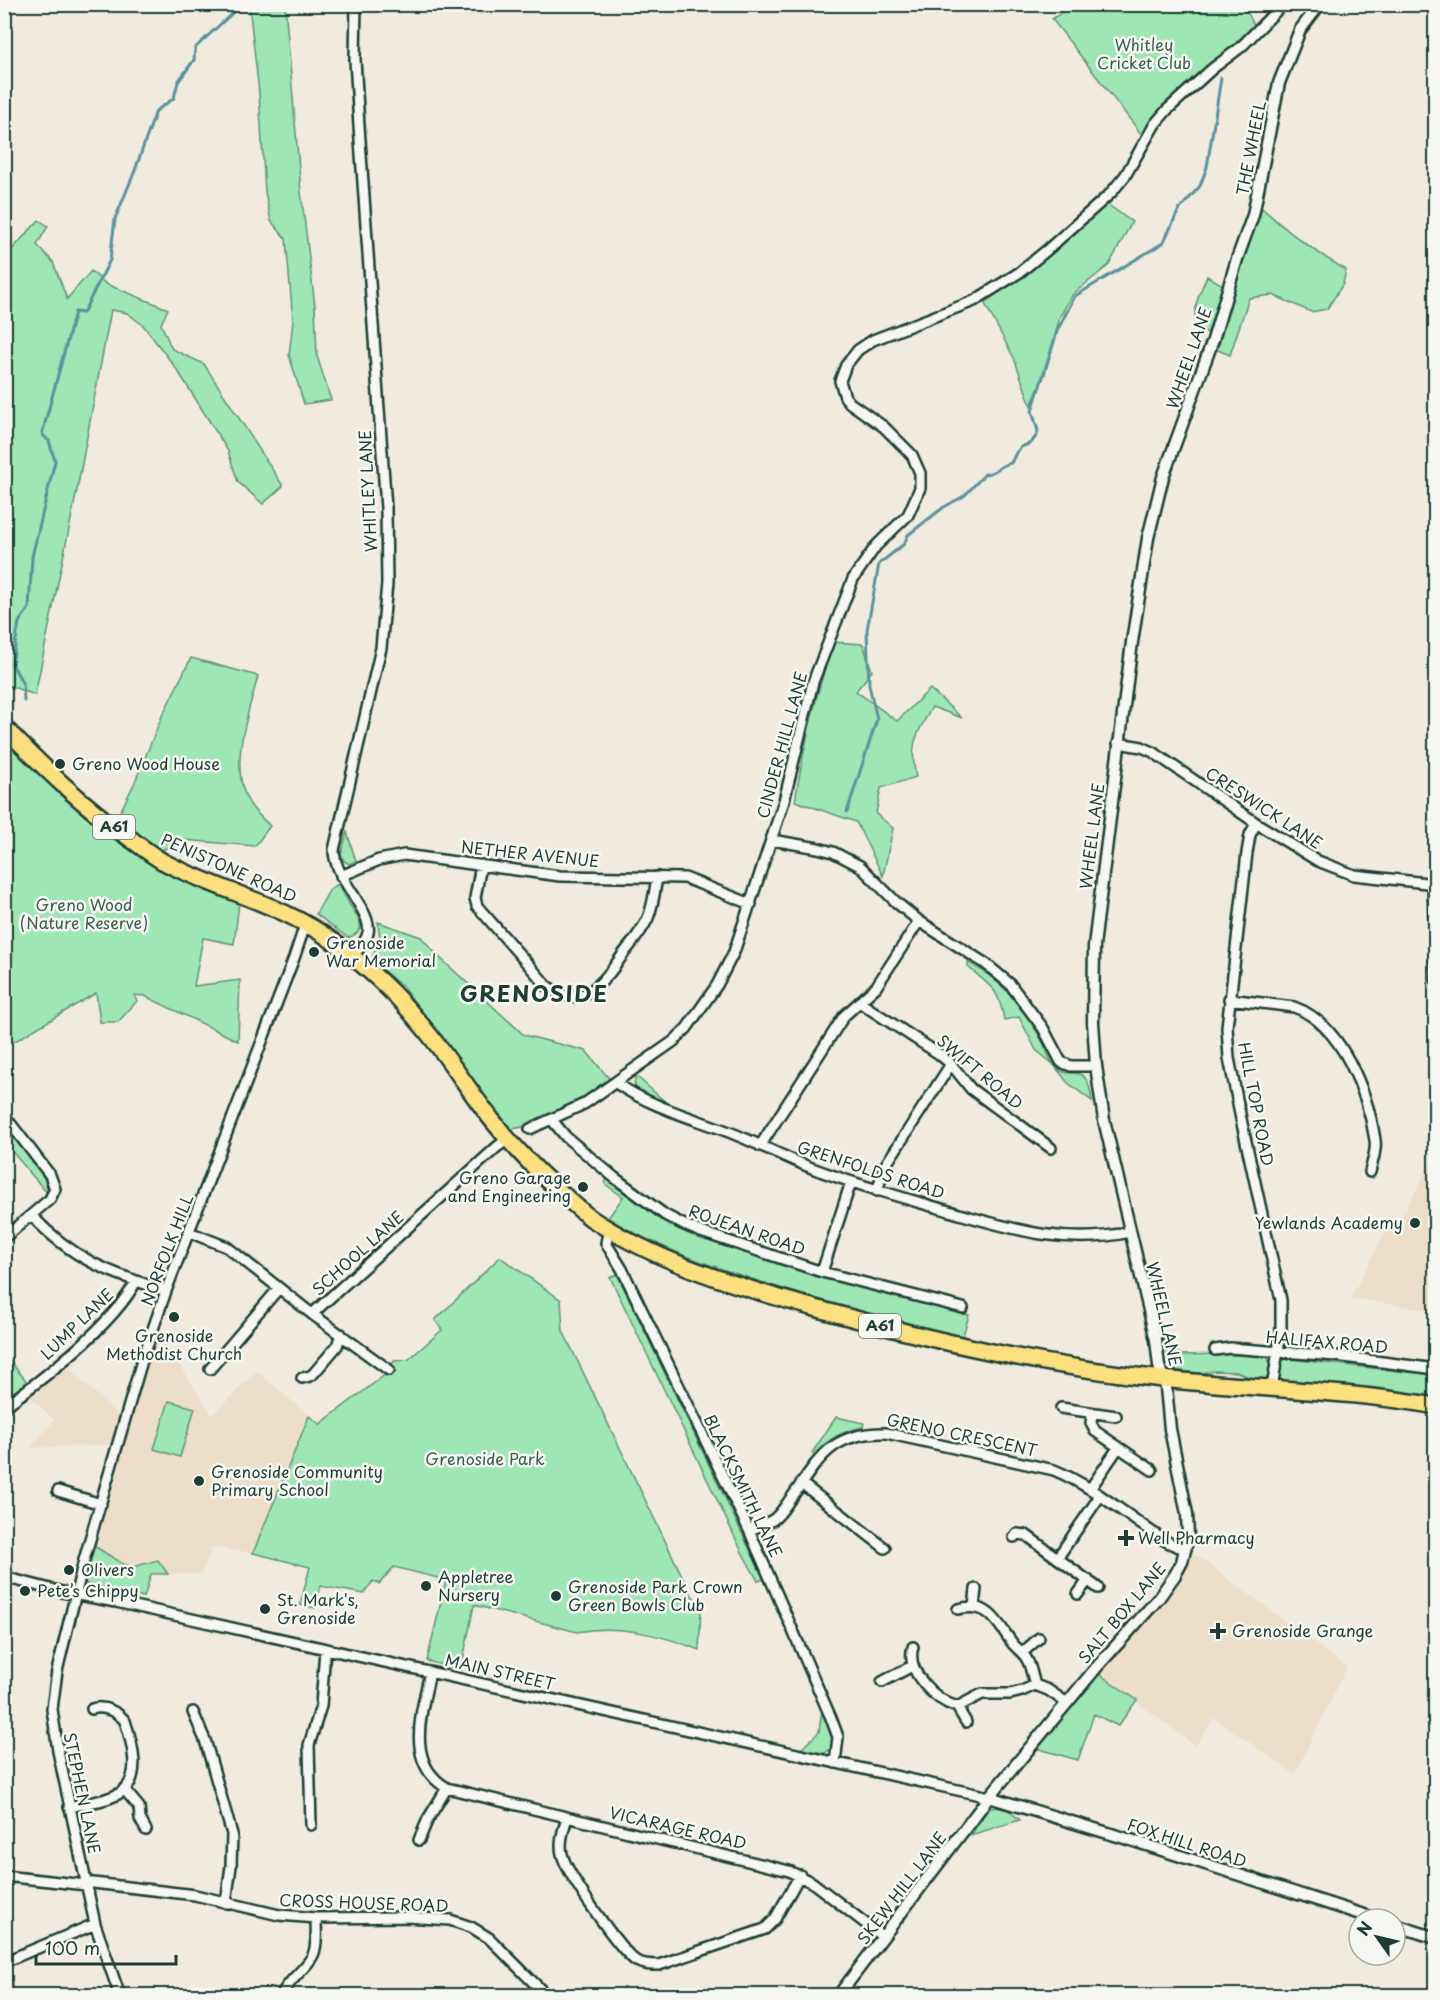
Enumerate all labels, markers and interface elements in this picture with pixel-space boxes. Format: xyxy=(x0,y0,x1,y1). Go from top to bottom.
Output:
park label: Whitley Cricket Club xyxy=(1097,32,1191,74)
street label: THE WHEEL xyxy=(1229,99,1271,197)
street label: WHEEL LANE xyxy=(1159,303,1217,412)
street label: WHITLEY LANE xyxy=(352,429,382,553)
street label: CINDER HILL LANE xyxy=(750,669,812,821)
place label: Greno Wood House xyxy=(72,751,220,775)
marker: Greno Wood House xyxy=(53,757,67,771)
street label: CRESWICK LANE xyxy=(1201,760,1328,854)
street label: WHEEL LANE xyxy=(1073,781,1109,890)
road number: A61 xyxy=(93,815,135,839)
street label: PENISTONE ROAD xyxy=(158,826,301,908)
street label: NETHER AVENUE xyxy=(460,834,601,872)
park label: Greno Wood (Nature Reserve) xyxy=(20,892,148,934)
place label: Grenoside War Memorial xyxy=(326,930,436,972)
marker: Grenoside War Memorial xyxy=(307,945,321,959)
district label: GRENOSIDE xyxy=(460,976,608,1009)
street label: SWIFT ROAD xyxy=(932,1028,1029,1114)
street label: HILL TOP ROAD xyxy=(1233,1040,1281,1168)
street label: GRENFOLDS ROAD xyxy=(795,1134,948,1204)
place label: Greno Garage and Engineering xyxy=(448,1165,571,1207)
marker: Greno Garage and Engineering xyxy=(576,1180,590,1194)
street label: NORFOLK HILL xyxy=(134,1190,198,1309)
street label: ROJEAN ROAD xyxy=(686,1198,809,1260)
street label: SCHOOL LANE xyxy=(306,1204,409,1300)
place label: Yewlands Academy xyxy=(1255,1210,1403,1234)
marker: Yewlands Academy xyxy=(1408,1216,1422,1230)
street label: WHEEL LANE xyxy=(1141,1259,1189,1368)
street label: LUMP LANE xyxy=(34,1282,118,1365)
marker: Grenoside Methodist Church xyxy=(167,1310,181,1324)
road number: A61 xyxy=(859,1314,901,1338)
place label: Grenoside Methodist Church xyxy=(106,1323,242,1365)
street label: HALIFAX ROAD xyxy=(1265,1324,1389,1358)
street label: GRENO CRESCENT xyxy=(885,1406,1040,1462)
street label: BLACKSMITH LANE xyxy=(699,1410,789,1561)
park label: Grenoside Park xyxy=(425,1446,545,1470)
place label: Grenoside Community Primary School xyxy=(211,1459,383,1501)
marker: Grenoside Community Primary School xyxy=(192,1474,206,1488)
place label: Well Pharmacy xyxy=(1138,1525,1255,1549)
marker: Well Pharmacy xyxy=(1119,1531,1133,1545)
street label: SALT BOX LANE xyxy=(1072,1556,1171,1668)
place label: Olivers xyxy=(81,1557,134,1581)
marker: Olivers xyxy=(62,1563,76,1577)
place label: Appletree Nursery xyxy=(438,1564,513,1606)
place label: Grenoside Park Crown Green Bowls Club xyxy=(568,1574,743,1616)
place label: Pete’s Chippy xyxy=(37,1578,139,1602)
marker: Appletree Nursery xyxy=(419,1579,433,1593)
marker: Pete’s Chippy xyxy=(18,1584,32,1598)
place label: St. Mark's, Grenoside xyxy=(277,1587,359,1629)
marker: Grenoside Park Crown Green Bowls Club xyxy=(549,1589,563,1603)
marker: St. Mark's, Grenoside xyxy=(258,1602,272,1616)
place label: Grenoside Grange xyxy=(1232,1618,1374,1642)
marker: Grenoside Grange xyxy=(1209,1622,1227,1640)
street label: MAIN STREET xyxy=(443,1647,558,1695)
street label: STEPHEN LANE xyxy=(58,1730,108,1856)
street label: VICARAGE ROAD xyxy=(607,1800,749,1854)
street label: FOX HILL ROAD xyxy=(1124,1811,1250,1873)
street label: SKEW HILL LANE xyxy=(851,1826,952,1949)
street label: CROSS HOUSE ROAD xyxy=(279,1887,449,1917)
north arrow xyxy=(1347,1907,1407,1967)
text: N xyxy=(1350,1916,1377,1940)
scale bar xyxy=(36,1928,176,1966)
text: 100 m xyxy=(45,1934,100,1961)

